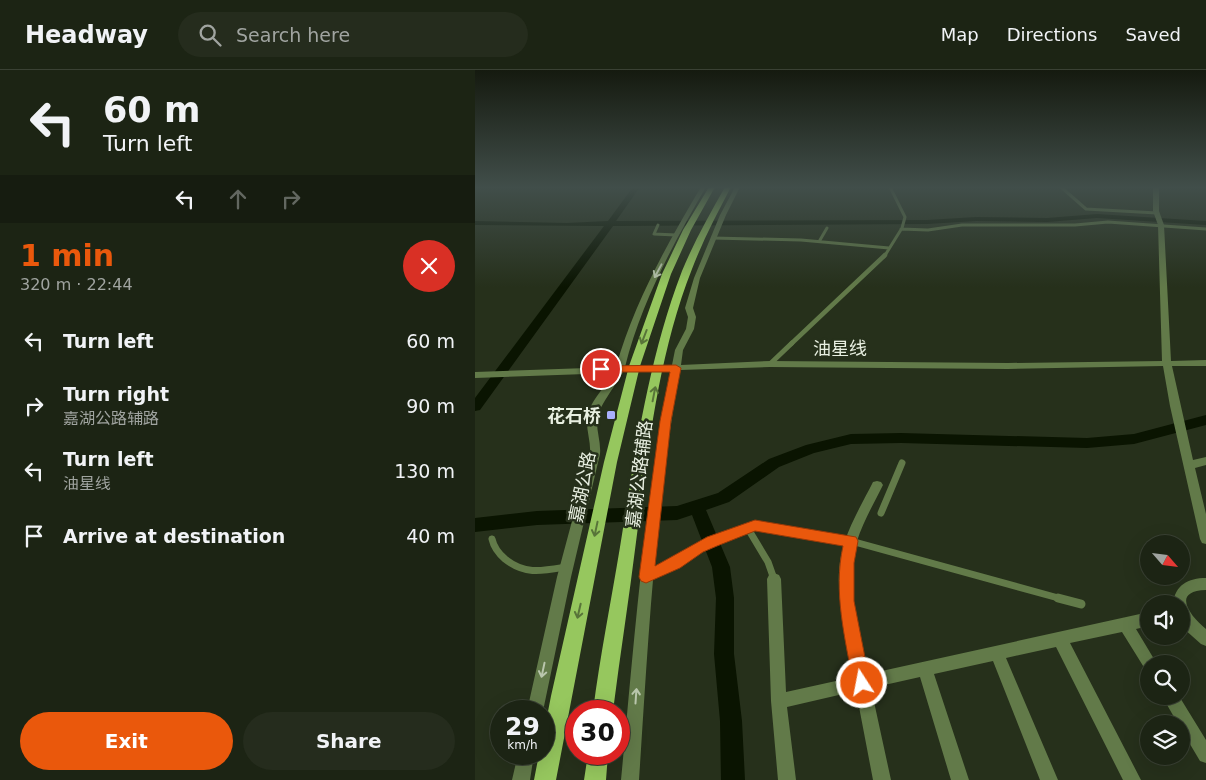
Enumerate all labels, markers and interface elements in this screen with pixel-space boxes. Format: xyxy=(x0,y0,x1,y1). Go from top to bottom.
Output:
search box xyxy=(178,12,528,57)
text: Headway xyxy=(25,21,148,49)
icon: search xyxy=(196,21,224,49)
text: Search here xyxy=(236,24,350,46)
text: Map xyxy=(941,24,979,45)
text: Directions xyxy=(1007,24,1097,45)
text: Saved xyxy=(1125,24,1181,45)
icon: left xyxy=(20,90,85,155)
text: 60 m xyxy=(103,90,200,130)
text: Turn left xyxy=(103,131,192,156)
icon: left xyxy=(171,185,199,213)
icon: ahead xyxy=(224,185,252,213)
icon: right xyxy=(277,185,305,213)
text: 1 min xyxy=(20,238,114,273)
button: close xyxy=(403,240,455,292)
one-way arrow xyxy=(653,263,663,278)
text: 320 m · 22:44 xyxy=(20,275,133,294)
icon: left xyxy=(20,327,48,355)
one-way arrow xyxy=(638,329,647,344)
text: Turn left xyxy=(63,330,154,352)
text: 60 m xyxy=(406,330,455,352)
street label: 油星线 xyxy=(813,338,867,359)
pin xyxy=(580,348,622,390)
icon: arrive xyxy=(587,355,615,383)
text: Turn right xyxy=(63,383,169,405)
one-way arrow xyxy=(649,387,659,403)
icon: right xyxy=(20,392,48,420)
text: 90 m xyxy=(406,395,455,417)
place label: 花石桥 xyxy=(547,405,601,426)
text: 嘉湖公路辅路 xyxy=(63,409,159,428)
marker: 花石桥 xyxy=(605,409,617,421)
street label: 嘉湖公路辅路 xyxy=(622,419,656,529)
text: Turn left xyxy=(63,448,154,470)
street label: 嘉湖公路 xyxy=(565,450,599,524)
icon: left xyxy=(20,457,48,485)
text: 130 m xyxy=(394,460,455,482)
text: 油星线 xyxy=(63,474,111,493)
one-way arrow xyxy=(591,520,601,536)
icon: arrive xyxy=(20,522,48,550)
text: Arrive at destination xyxy=(63,525,285,547)
text: 40 m xyxy=(406,525,455,547)
north arrow xyxy=(1140,535,1190,585)
map controls xyxy=(1140,535,1190,765)
button: sound xyxy=(1140,595,1190,645)
one-way arrow xyxy=(573,602,583,618)
button: search xyxy=(1140,655,1190,705)
position arrow xyxy=(835,656,887,708)
one-way arrow xyxy=(538,662,548,678)
one-way arrow xyxy=(632,689,641,705)
speed limit sign: 30 xyxy=(565,700,630,765)
button: Exit xyxy=(20,712,233,770)
button: Share xyxy=(243,712,455,770)
text: 29 xyxy=(505,712,540,741)
button: layers xyxy=(1140,715,1190,765)
text: km/h xyxy=(507,738,538,752)

